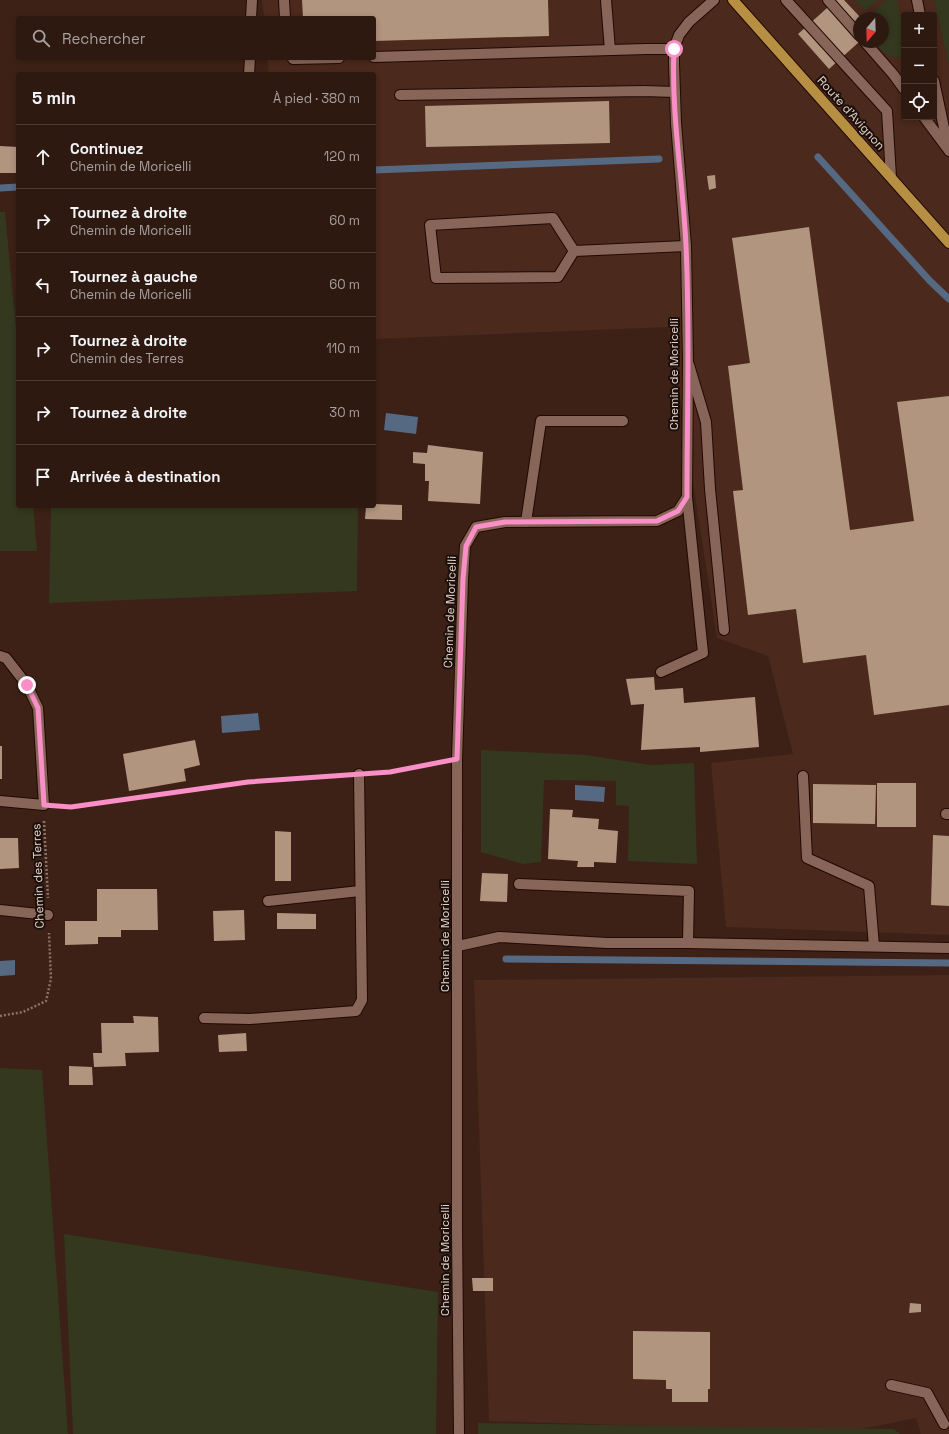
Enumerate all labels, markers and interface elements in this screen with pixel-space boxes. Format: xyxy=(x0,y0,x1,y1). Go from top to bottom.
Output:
north arrow xyxy=(853,12,889,48)
map controls xyxy=(901,12,937,120)
button: + xyxy=(901,12,937,48)
search box xyxy=(16,16,376,60)
icon: search xyxy=(30,27,52,49)
text: Rechercher xyxy=(62,29,145,48)
route start xyxy=(665,40,683,58)
button: − xyxy=(901,48,937,84)
street label: Route d'Avignon xyxy=(814,73,888,153)
button: locate xyxy=(901,84,937,120)
text: 5 min xyxy=(32,87,76,109)
text: À pied · 380 m xyxy=(273,90,360,107)
text: Continuez xyxy=(70,139,143,158)
icon: ahead xyxy=(32,146,54,168)
text: 120 m xyxy=(324,148,360,165)
text: Chemin de Moricelli xyxy=(70,158,192,175)
text: Tournez à droite xyxy=(70,203,187,222)
icon: right xyxy=(32,210,54,232)
text: 60 m xyxy=(329,212,360,229)
text: Chemin de Moricelli xyxy=(70,222,192,239)
text: Tournez à gauche xyxy=(70,267,198,286)
icon: left xyxy=(32,274,54,296)
text: 60 m xyxy=(329,276,360,293)
text: Chemin de Moricelli xyxy=(70,286,192,303)
street label: Chemin de Moricelli xyxy=(666,318,682,430)
text: Tournez à droite xyxy=(70,331,187,350)
icon: right xyxy=(32,338,54,360)
text: 110 m xyxy=(326,340,360,357)
text: Chemin des Terres xyxy=(70,350,184,367)
icon: right xyxy=(32,402,54,424)
text: Tournez à droite xyxy=(70,403,187,422)
text: 30 m xyxy=(329,404,360,421)
icon: arrive xyxy=(32,466,54,488)
text: Arrivée à destination xyxy=(70,467,220,486)
street label: Chemin de Moricelli xyxy=(440,556,460,668)
route end xyxy=(18,676,36,694)
street label: Chemin des Terres xyxy=(28,823,48,929)
street label: Chemin de Moricelli xyxy=(437,880,453,992)
street label: Chemin de Moricelli xyxy=(437,1204,453,1316)

